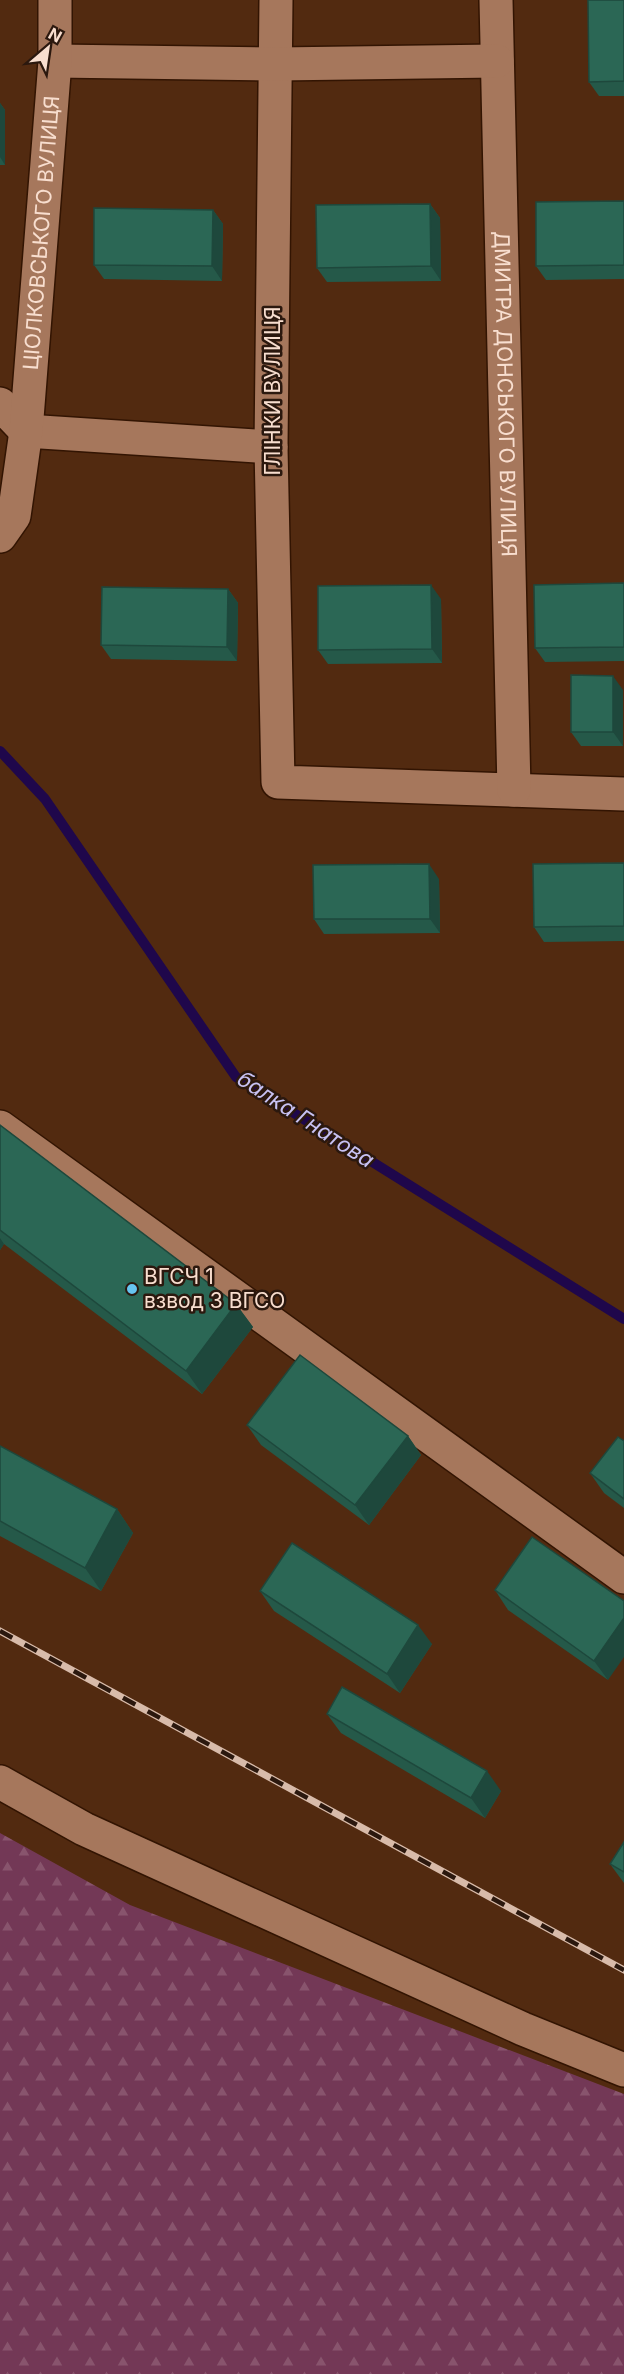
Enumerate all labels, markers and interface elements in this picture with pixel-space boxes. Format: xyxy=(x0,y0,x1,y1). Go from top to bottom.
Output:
north arrow xyxy=(18,18,78,78)
text: N xyxy=(45,23,65,47)
street label: ЦІОЛКОВСЬКОГО ВУЛИЦЯ xyxy=(18,95,64,371)
street label: ДМИТРА ДОНСЬКОГО ВУЛИЦЯ xyxy=(489,231,522,557)
street label: ГЛІНКИ ВУЛИЦЯ xyxy=(260,306,285,476)
water label: балка Гнатова xyxy=(233,1065,379,1173)
place label: ВГСЧ 1 взвод 3 ВГСО xyxy=(144,1264,285,1313)
marker: ВГСЧ 1 взвод 3 ВГСО xyxy=(125,1282,139,1296)

